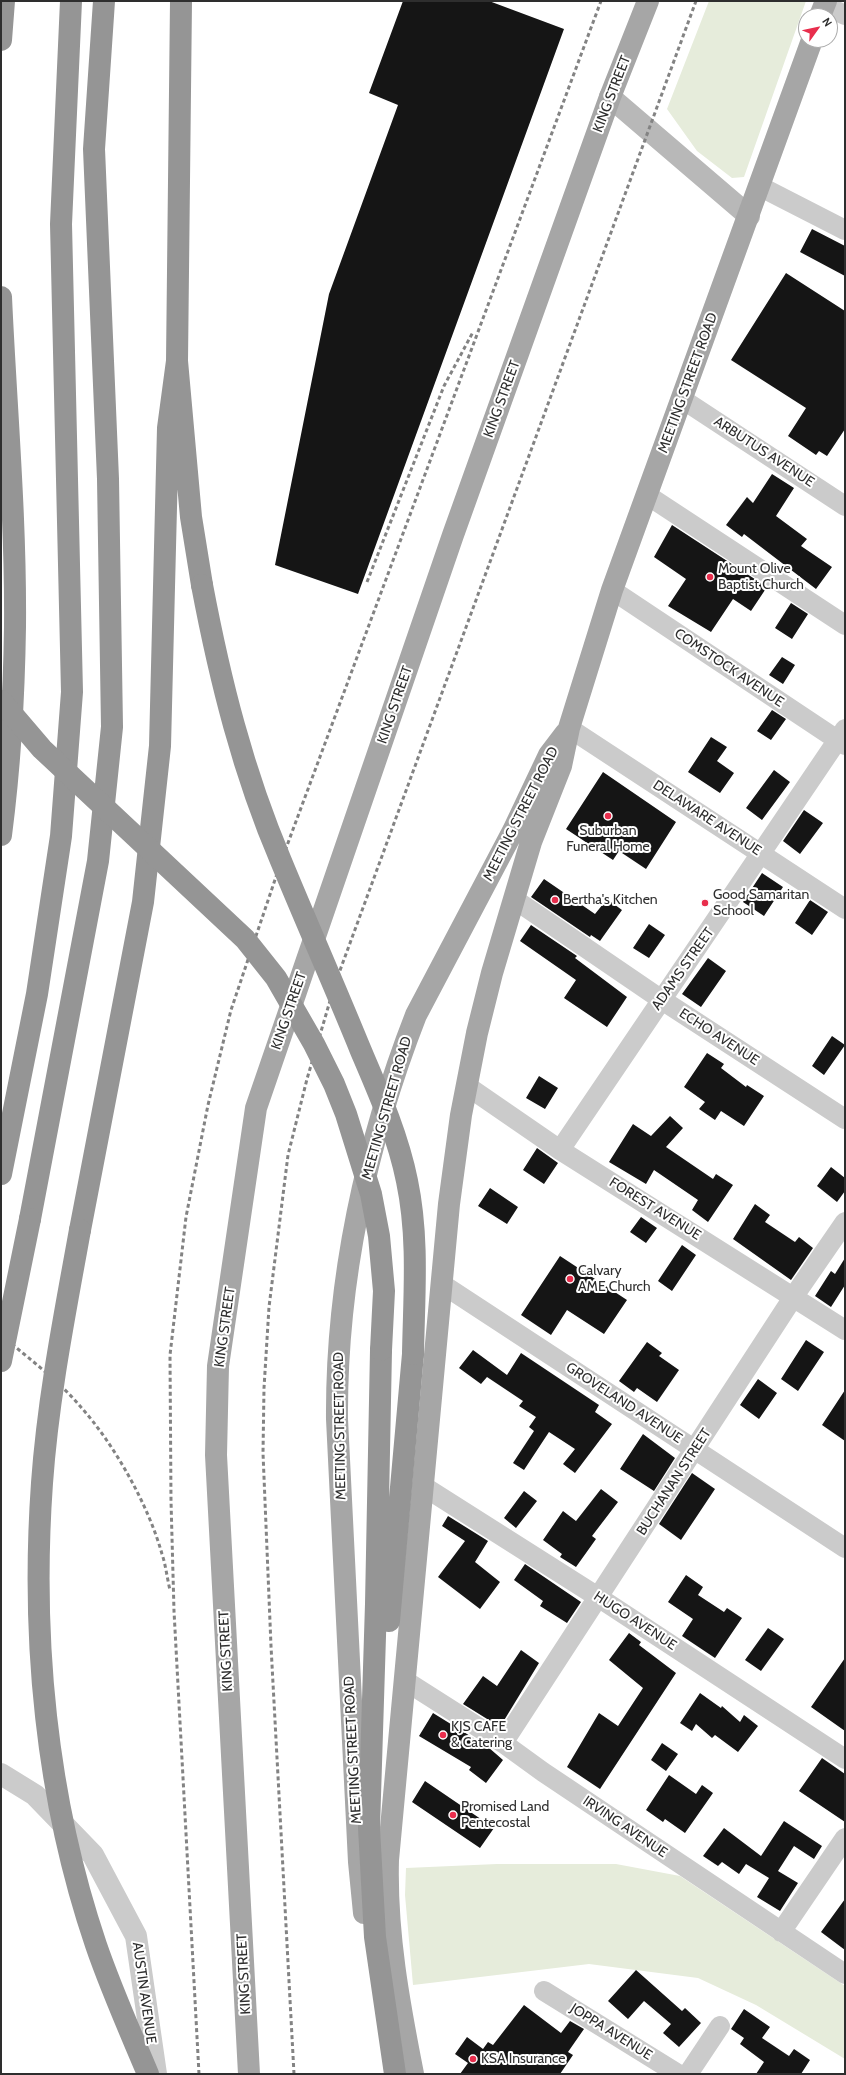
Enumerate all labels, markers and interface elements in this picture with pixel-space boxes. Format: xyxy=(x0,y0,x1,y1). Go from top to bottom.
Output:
north arrow xyxy=(798,8,838,48)
text: N xyxy=(819,15,835,29)
street label: KING STREET xyxy=(590,53,634,135)
street label: MEETING STREET ROAD xyxy=(655,310,721,456)
street label: KING STREET xyxy=(480,358,524,440)
street label: ARBUTUS AVENUE xyxy=(711,413,817,491)
place label: Mount Olive Baptist Church xyxy=(718,561,804,594)
marker: Mount Olive Baptist Church xyxy=(705,572,715,582)
street label: COMSTOCK AVENUE xyxy=(671,625,787,711)
street label: KING STREET xyxy=(374,664,416,746)
street label: MEETING STREET ROAD xyxy=(480,744,562,884)
street label: DELAWARE AVENUE xyxy=(650,777,764,859)
marker: Suburban Funeral Home xyxy=(603,811,613,821)
place label: Suburban Funeral Home xyxy=(566,823,650,856)
place label: Good Samaritan School xyxy=(713,887,809,920)
place label: Bertha's Kitchen xyxy=(563,892,658,908)
marker: Bertha's Kitchen xyxy=(550,895,560,905)
marker: Good Samaritan School xyxy=(700,898,710,908)
street label: ADAMS STREET xyxy=(648,924,718,1014)
street label: KING STREET xyxy=(268,970,310,1052)
street label: ECHO AVENUE xyxy=(676,1005,762,1069)
street label: MEETING STREET ROAD xyxy=(358,1034,416,1182)
street label: FOREST AVENUE xyxy=(606,1174,704,1244)
place label: Calvary AME Church xyxy=(578,1263,651,1296)
marker: Calvary AME Church xyxy=(565,1274,575,1284)
street label: KING STREET xyxy=(211,1286,239,1368)
street label: MEETING STREET ROAD xyxy=(330,1352,350,1500)
street label: GROVELAND AVENUE xyxy=(563,1359,685,1447)
street label: BUCHANAN STREET xyxy=(633,1425,715,1539)
street label: HUGO AVENUE xyxy=(590,1588,680,1654)
street label: KING STREET xyxy=(215,1610,237,1692)
street label: MEETING STREET ROAD xyxy=(341,1675,365,1825)
place label: KJS CAFE & Catering xyxy=(451,1719,512,1752)
marker: KJS CAFE & Catering xyxy=(438,1730,448,1740)
street label: IRVING AVENUE xyxy=(579,1793,671,1861)
place label: Promised Land Pentecostal xyxy=(461,1799,549,1832)
marker: Promised Land Pentecostal xyxy=(448,1810,458,1820)
street label: KING STREET xyxy=(233,1933,255,2015)
street label: AUSTIN AVENUE xyxy=(129,1941,159,2045)
street label: JOPPA AVENUE xyxy=(567,2000,655,2064)
place label: KSA Insurance xyxy=(481,2051,565,2067)
marker: KSA Insurance xyxy=(468,2054,478,2064)

